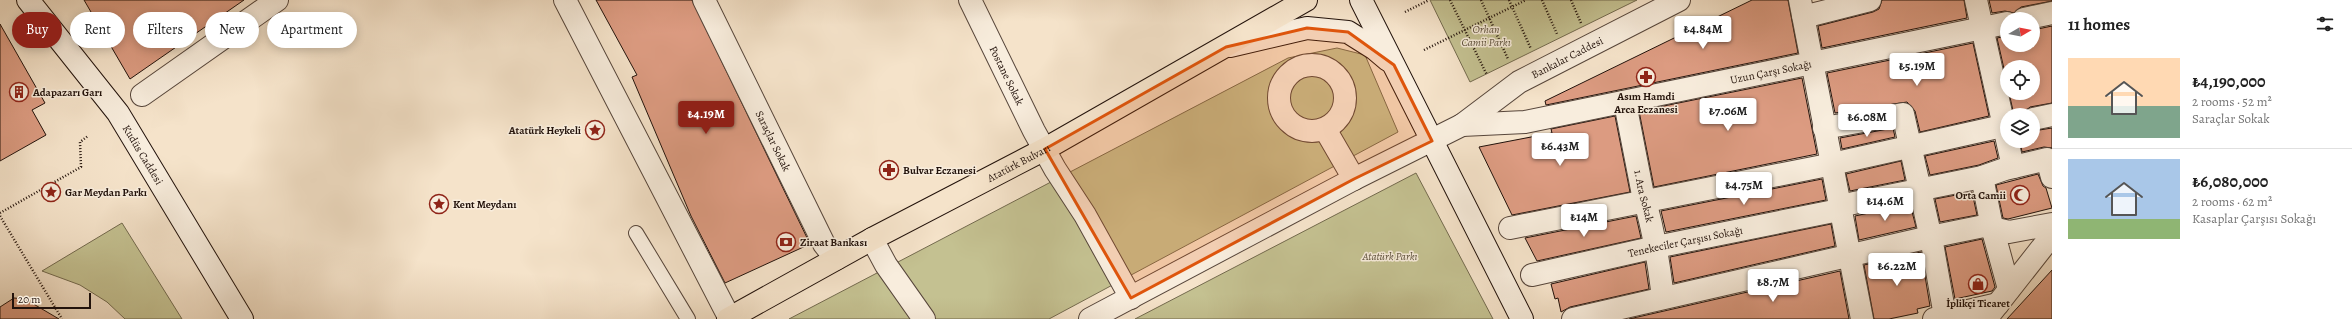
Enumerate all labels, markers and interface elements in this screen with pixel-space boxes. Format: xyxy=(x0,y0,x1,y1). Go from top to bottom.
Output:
chip: Buy xyxy=(12,12,62,48)
chip: Rent xyxy=(70,12,125,48)
chip: Filters xyxy=(133,12,197,48)
chip: New xyxy=(205,12,259,48)
chip: Apartment xyxy=(267,12,357,48)
north arrow xyxy=(2000,12,2040,52)
map controls xyxy=(2000,12,2040,148)
text: 11 homes xyxy=(2068,13,2130,36)
icon: filters xyxy=(2314,13,2336,35)
pin: ₺4.84M xyxy=(1670,16,1736,50)
text: ₺4.84M xyxy=(1683,20,1723,37)
park label: Orhan Camii Parkı xyxy=(1461,22,1511,50)
street label: Bankalar Caddesi xyxy=(1529,33,1606,82)
street label: Postane Sokak xyxy=(986,43,1028,108)
pin: ₺5.19M xyxy=(1884,53,1950,87)
street label: Uzun Çarşı Sokağı xyxy=(1729,56,1813,87)
text: ₺5.19M xyxy=(1898,57,1936,74)
button: locate xyxy=(2000,60,2040,100)
pharmacy icon: Asım Hamdi Arca Eczanesi xyxy=(1635,66,1657,88)
text: ₺4,190,000 xyxy=(2192,70,2266,93)
icon: home xyxy=(2100,74,2148,122)
building icon: Adapazarı Garı xyxy=(8,81,30,103)
place label: Adapazarı Garı xyxy=(32,85,102,100)
place label: Asım Hamdi Arca Eczanesi xyxy=(1613,89,1678,117)
text: 2 rooms · 52 m² xyxy=(2192,93,2272,110)
pin: ₺7.06M xyxy=(1695,98,1761,132)
pin: ₺4.19M xyxy=(673,101,739,135)
text: ₺7.06M xyxy=(1708,102,1748,119)
pin: ₺6.08M xyxy=(1834,104,1900,138)
text: ₺4.19M xyxy=(687,105,725,122)
street label: Saraçlar Sokak xyxy=(752,108,795,174)
text: ₺6.08M xyxy=(1847,108,1887,125)
button: layers xyxy=(2000,108,2040,148)
text: Saraçlar Sokak xyxy=(2192,110,2270,127)
place icon: Atatürk Heykeli xyxy=(584,119,606,141)
street label: Kudüs Caddesi xyxy=(119,122,167,187)
place label: Atatürk Heykeli xyxy=(508,123,581,138)
pin: ₺6.43M xyxy=(1527,133,1593,167)
text: ₺6.43M xyxy=(1541,137,1579,154)
street label: Atatürk Bulvarı xyxy=(984,140,1053,186)
pharmacy icon: Bulvar Eczanesi xyxy=(878,159,900,181)
place label: Bulvar Eczanesi xyxy=(903,163,976,178)
street label: 1. Ara Sokak xyxy=(1631,168,1658,224)
text: ₺6,080,000 xyxy=(2192,170,2268,193)
pin: ₺4.75M xyxy=(1711,172,1777,206)
icon: home xyxy=(2100,175,2148,223)
text: ₺4.75M xyxy=(1725,176,1763,193)
place icon: Gar Meydan Parkı xyxy=(40,181,62,203)
mosque icon: Orta Camii xyxy=(2009,184,2031,206)
place label: Gar Meydan Parkı xyxy=(65,185,147,200)
pin: ₺14.6M xyxy=(1852,188,1918,222)
place label: Orta Camii xyxy=(1955,188,2006,203)
text: ₺14.6M xyxy=(1866,192,1904,209)
place icon: Kent Meydanı xyxy=(428,193,450,215)
text: 2 rooms · 62 m² xyxy=(2192,193,2272,210)
place label: Kent Meydanı xyxy=(453,197,516,212)
pin: ₺14M xyxy=(1560,204,1608,238)
text: ₺14M xyxy=(1570,208,1598,225)
text: Kasaplar Çarşısı Sokağı xyxy=(2192,210,2316,227)
street label: Tenekeciler Çarşısı Sokağı xyxy=(1626,222,1744,261)
bank icon: Ziraat Bankası xyxy=(775,231,797,253)
place label: Ziraat Bankası xyxy=(800,235,867,250)
park label: Atatürk Parkı xyxy=(1361,249,1418,264)
pin: ₺6.22M xyxy=(1864,253,1930,287)
text: ₺6.22M xyxy=(1877,257,1917,274)
pin: ₺8.7M xyxy=(1745,269,1801,303)
text: ₺8.7M xyxy=(1757,273,1789,290)
shop icon: İplikçi Ticaret xyxy=(1967,273,1989,295)
scale bar xyxy=(12,291,91,310)
text: 20 m xyxy=(18,292,40,307)
place label: İplikçi Ticaret xyxy=(1946,296,2010,311)

